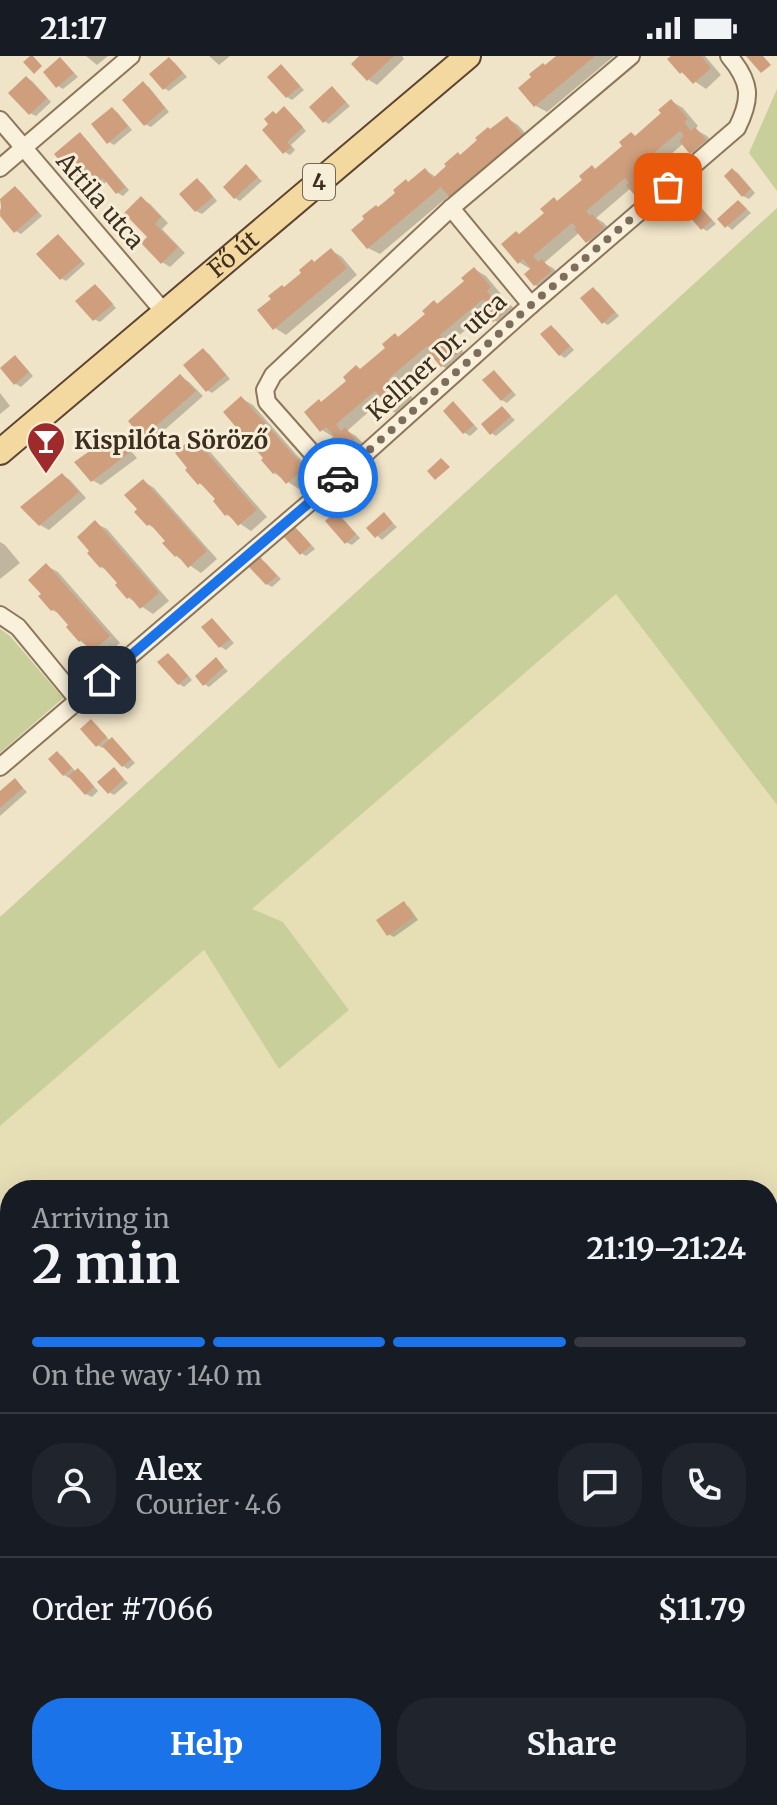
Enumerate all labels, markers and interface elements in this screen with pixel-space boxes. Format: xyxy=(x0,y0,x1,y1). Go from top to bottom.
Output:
text: 21:17 xyxy=(40,9,107,47)
street label: Attila utca xyxy=(49,145,151,255)
pin xyxy=(634,153,702,221)
road number: 4 xyxy=(303,164,335,200)
icon: bag xyxy=(646,165,690,209)
street label: Fő út xyxy=(201,223,266,284)
street label: Kellner Dr. utca xyxy=(361,286,513,427)
bar icon: Kispilóta Söröző xyxy=(25,420,67,475)
place label: Kispilóta Söröző xyxy=(74,425,268,456)
courier xyxy=(298,438,378,518)
icon: car xyxy=(316,456,360,500)
pin xyxy=(68,646,136,714)
icon: home xyxy=(80,658,124,702)
text: Arriving in xyxy=(32,1202,170,1235)
text: 21:19–21:24 xyxy=(587,1229,746,1267)
text: 2 min xyxy=(32,1232,180,1297)
text: On the way · 140 m xyxy=(32,1359,262,1392)
button: person xyxy=(32,1443,116,1527)
button: chat xyxy=(558,1443,642,1527)
button: phone xyxy=(662,1443,746,1527)
text: Alex xyxy=(136,1450,202,1488)
text: Courier · 4.6 xyxy=(136,1488,282,1521)
text: Order #7066 xyxy=(32,1590,213,1628)
text: $11.79 xyxy=(658,1590,746,1628)
button: Help xyxy=(32,1698,381,1790)
button: Share xyxy=(397,1698,746,1790)

